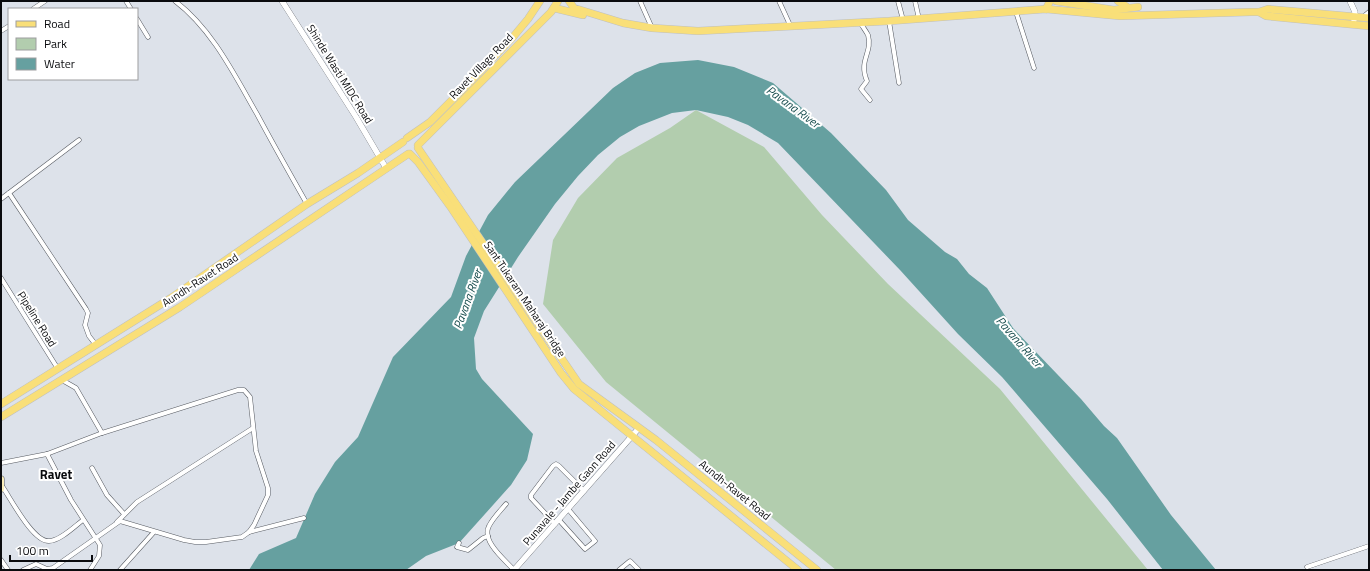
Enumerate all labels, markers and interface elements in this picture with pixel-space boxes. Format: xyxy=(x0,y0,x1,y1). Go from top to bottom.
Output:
legend xyxy=(8,8,138,80)
text: Road xyxy=(44,14,70,33)
street label: Shinde Wasti MIDC Road xyxy=(303,21,377,127)
street label: Ravet Village Road xyxy=(445,29,517,103)
text: Park xyxy=(44,34,67,53)
text: Water xyxy=(44,54,75,73)
water label: Pavana River xyxy=(762,81,826,134)
street label: Sant Tukaram Maharaj Bridge xyxy=(480,238,570,360)
street label: Aundh-Ravet Road xyxy=(159,249,241,311)
water label: Pavana River xyxy=(448,264,488,331)
street label: Pipeline Road xyxy=(14,288,61,350)
water label: Pavana River xyxy=(992,312,1048,373)
street label: Punavale - Jambe Gaon Road xyxy=(519,437,619,549)
street label: Aundh-Ravet Road xyxy=(696,456,774,524)
district label: Ravet xyxy=(40,464,72,484)
scale bar xyxy=(10,537,92,563)
text: 100 m xyxy=(16,541,49,560)

